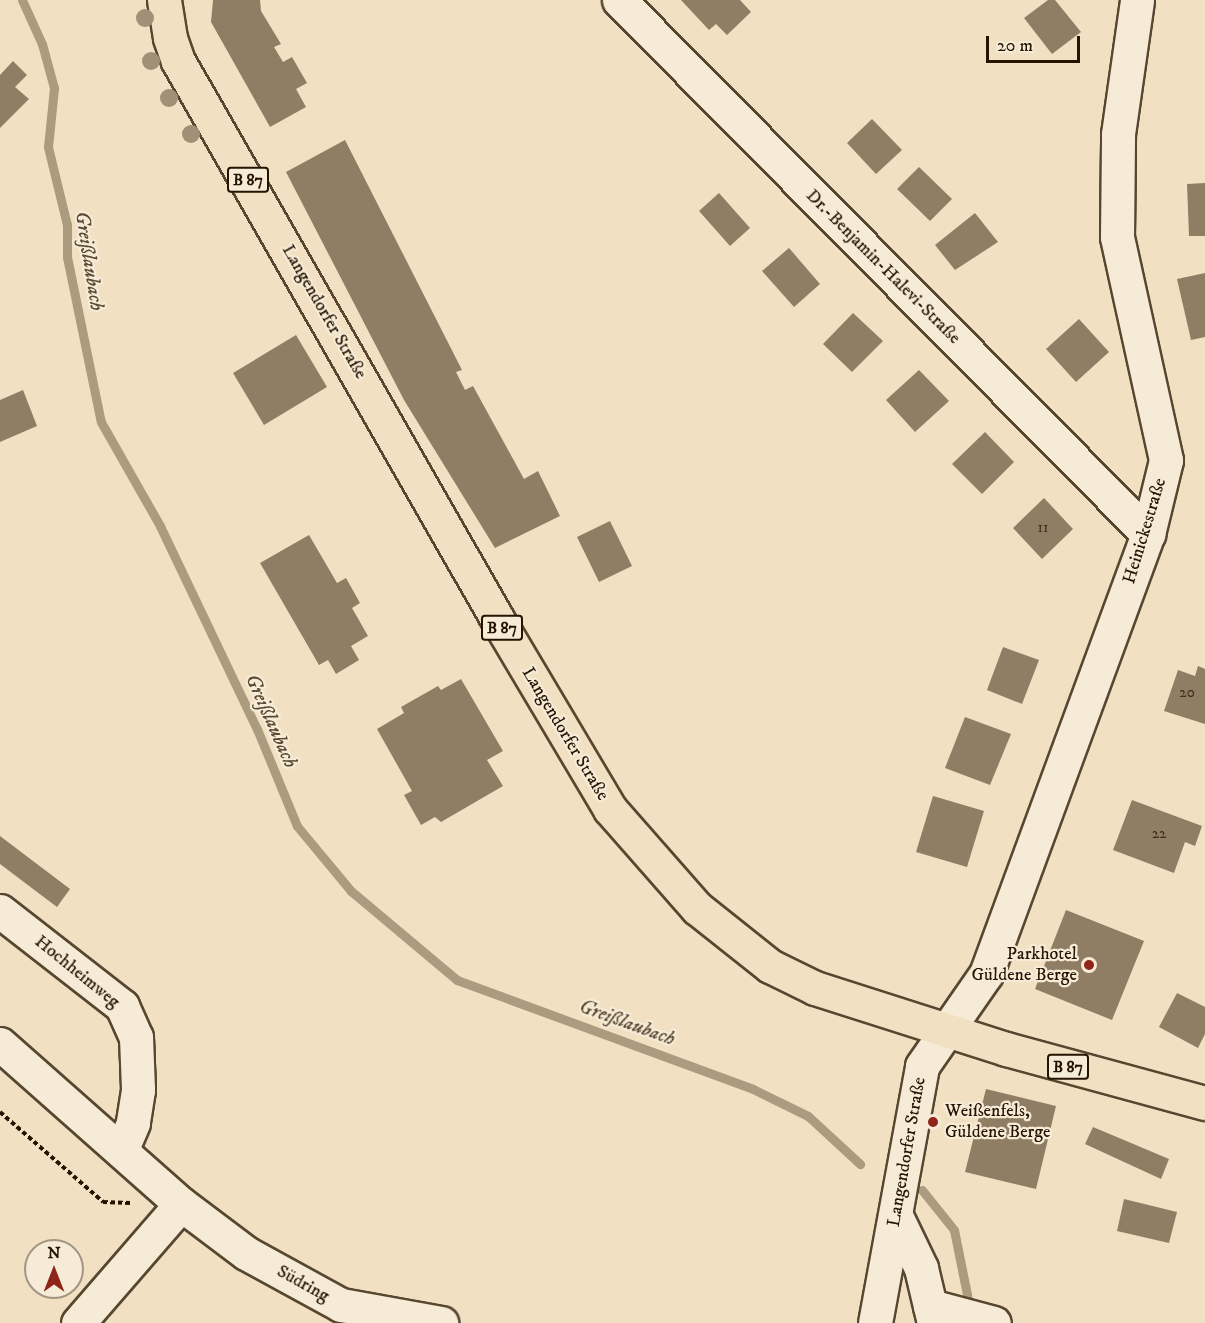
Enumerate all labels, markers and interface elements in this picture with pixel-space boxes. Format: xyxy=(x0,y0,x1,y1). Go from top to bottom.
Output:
scale bar xyxy=(989,24,1084,62)
text: 20 m xyxy=(997,35,1033,57)
road number: B 87 xyxy=(227,167,269,193)
street label: Dr.-Benjamin-Halevi-Straße xyxy=(801,185,965,349)
water label: Greißlaubach xyxy=(69,210,109,312)
street label: Langendorfer Straße xyxy=(277,241,371,383)
street label: Heinickestraße xyxy=(1119,476,1171,586)
house number: 11 xyxy=(1037,519,1049,537)
road number: B 87 xyxy=(481,615,523,641)
street label: Langendorfer Straße xyxy=(517,663,613,805)
water label: Greißlaubach xyxy=(240,670,302,772)
house number: 20 xyxy=(1179,684,1195,702)
house number: 22 xyxy=(1152,825,1166,843)
street label: Hochheimweg xyxy=(30,931,124,1013)
place label: Parkhotel Güldene Berge xyxy=(971,944,1077,986)
marker: Parkhotel Güldene Berge xyxy=(1082,958,1096,972)
water label: Greißlaubach xyxy=(576,995,678,1051)
road number: B 87 xyxy=(1047,1054,1089,1080)
street label: Langendorfer Straße xyxy=(883,1076,931,1228)
place label: Weißenfels, Güldene Berge xyxy=(945,1101,1051,1144)
marker: Weißenfels, Güldene Berge xyxy=(926,1115,940,1129)
north arrow xyxy=(24,1239,84,1299)
text: N xyxy=(47,1243,61,1263)
street label: Südring xyxy=(273,1261,333,1307)

